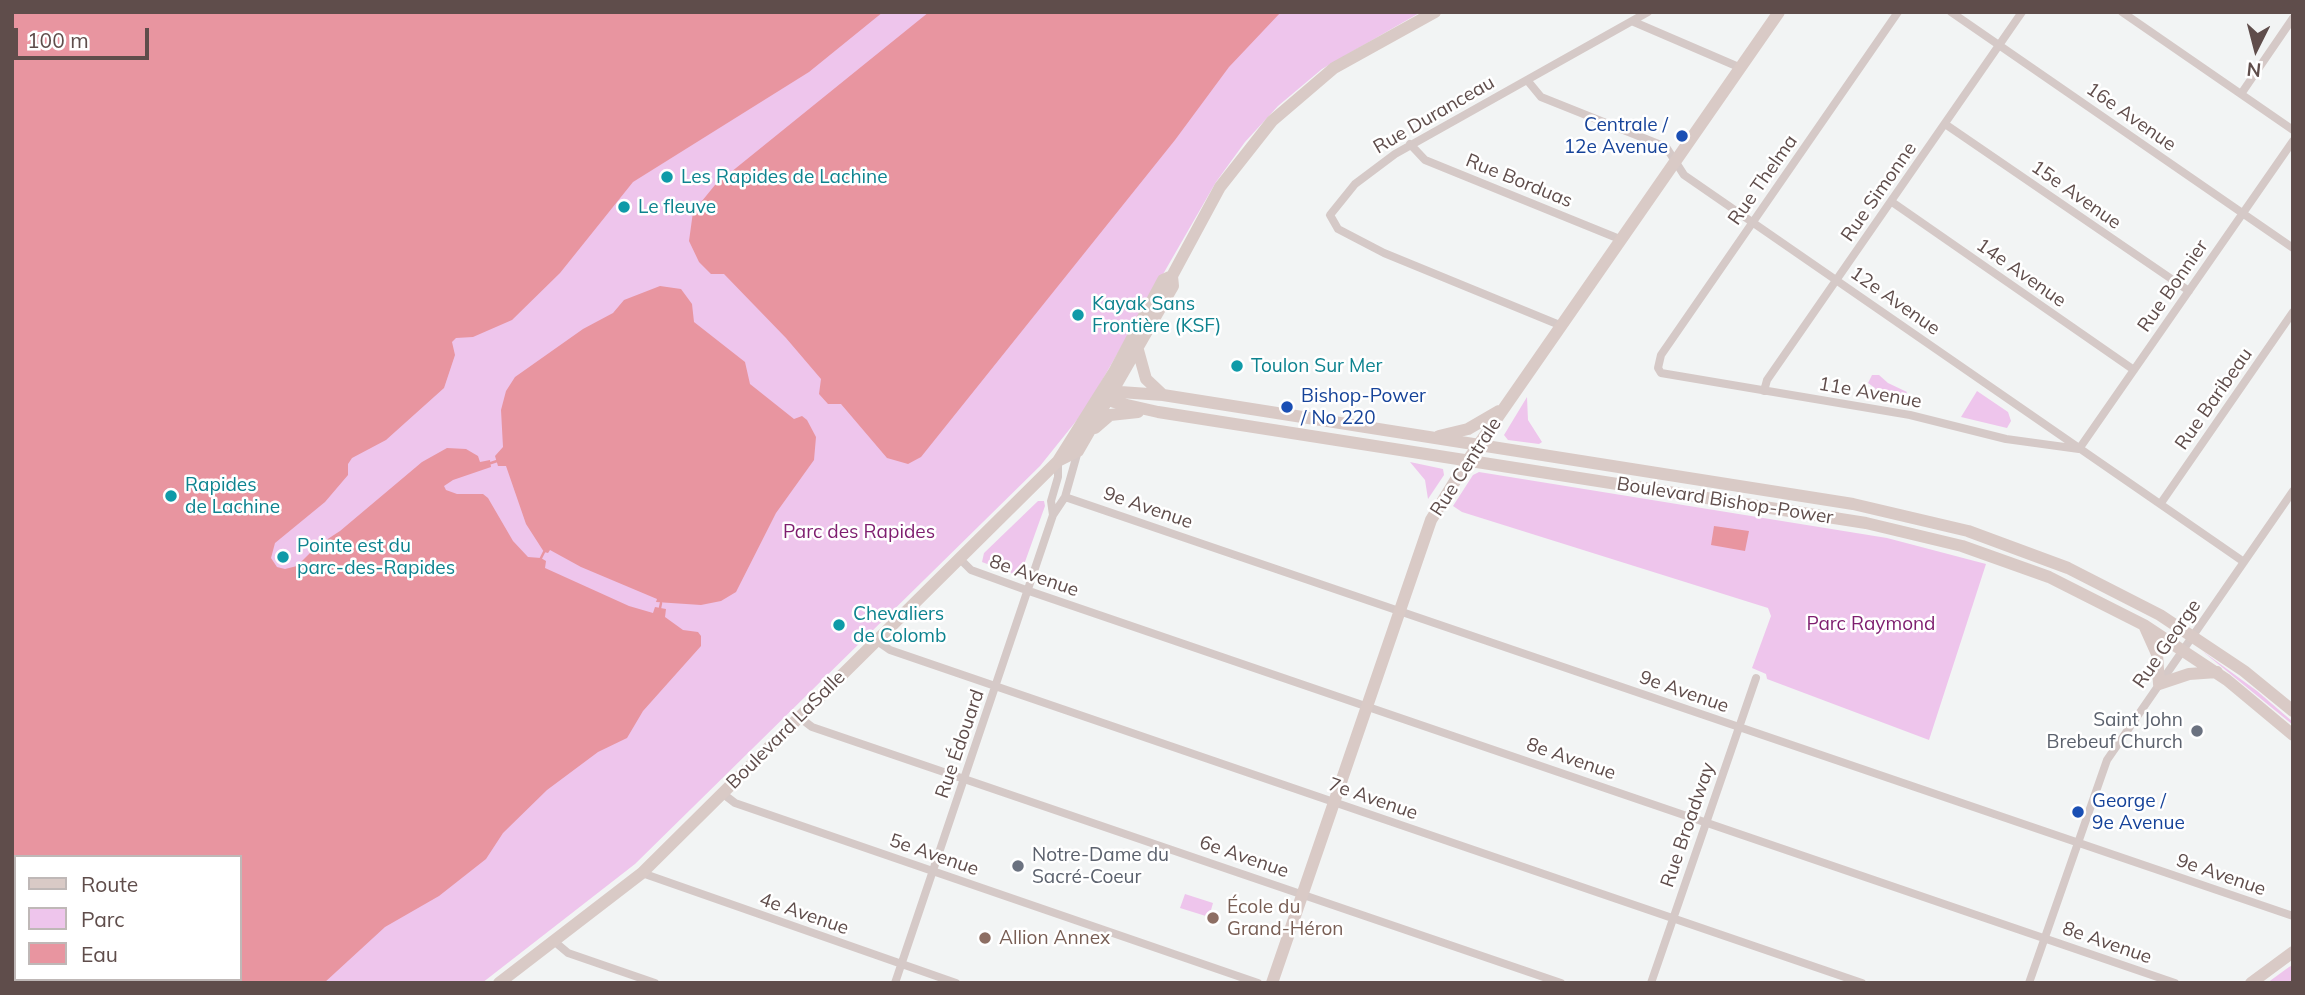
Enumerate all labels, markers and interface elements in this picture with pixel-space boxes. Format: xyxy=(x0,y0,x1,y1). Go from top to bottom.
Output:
scale bar xyxy=(18,14,152,58)
north arrow xyxy=(2221,14,2291,84)
text: 100 m xyxy=(27,27,89,53)
text: N xyxy=(2245,57,2262,83)
street label: Rue Duranceau xyxy=(1369,71,1499,159)
street label: 16e Avenue xyxy=(2082,78,2180,156)
place label: Centrale / 12e Avenue xyxy=(1564,114,1668,158)
marker: Centrale / 12e Avenue xyxy=(1674,128,1690,144)
street label: Rue Thelma xyxy=(1724,130,1802,230)
street label: Rue Simonne xyxy=(1836,138,1922,246)
street label: Rue Borduas xyxy=(1462,149,1576,213)
street label: 15e Avenue xyxy=(2027,156,2125,234)
place label: Les Rapides de Lachine xyxy=(681,166,888,188)
marker: Les Rapides de Lachine xyxy=(659,169,675,185)
place label: Le fleuve xyxy=(638,196,716,218)
marker: Le fleuve xyxy=(616,199,632,215)
street label: 14e Avenue xyxy=(1972,234,2070,312)
street label: Rue Bonnier xyxy=(2133,236,2213,336)
street label: 12e Avenue xyxy=(1846,262,1944,340)
place label: Kayak Sans Frontière (KSF) xyxy=(1092,293,1221,337)
marker: Kayak Sans Frontière (KSF) xyxy=(1070,307,1086,323)
street label: Rue Baribeau xyxy=(2170,344,2258,454)
place label: Toulon Sur Mer xyxy=(1251,355,1382,377)
marker: Toulon Sur Mer xyxy=(1229,358,1245,374)
street label: 11e Avenue xyxy=(1817,373,1923,413)
place label: Bishop-Power / No 220 xyxy=(1301,385,1426,429)
marker: Bishop-Power / No 220 xyxy=(1279,399,1295,415)
street label: Rue Centrale xyxy=(1426,413,1506,521)
street label: Boulevard Bishop-Power xyxy=(1615,473,1835,529)
place label: Rapides de Lachine xyxy=(185,474,280,518)
street label: 9e Avenue xyxy=(1100,482,1196,534)
marker: Rapides de Lachine xyxy=(163,488,179,504)
park label: Parc des Rapides xyxy=(783,521,935,543)
place label: Pointe est du parc-des-Rapides xyxy=(297,535,455,579)
marker: Pointe est du parc-des-Rapides xyxy=(275,549,291,565)
street label: 8e Avenue xyxy=(986,550,1082,602)
street label: Rue George xyxy=(2128,595,2206,693)
place label: Chevaliers de Colomb xyxy=(853,603,946,647)
park label: Parc Raymond xyxy=(1806,613,1936,635)
marker: Chevaliers de Colomb xyxy=(831,617,847,633)
street label: Boulevard LaSalle xyxy=(722,666,850,794)
street label: 9e Avenue xyxy=(1636,666,1732,718)
street label: Rue Édouard xyxy=(931,687,989,801)
place label: Saint John Brebeuf Church xyxy=(2046,709,2183,753)
marker: Saint John Brebeuf Church xyxy=(2189,723,2205,739)
street label: 8e Avenue xyxy=(1523,733,1619,785)
street label: Rue Broadway xyxy=(1656,760,1720,890)
street label: 7e Avenue xyxy=(1325,773,1421,825)
place label: George / 9e Avenue xyxy=(2092,790,2185,834)
marker: George / 9e Avenue xyxy=(2070,804,2086,820)
street label: 5e Avenue xyxy=(886,829,982,881)
street label: 6e Avenue xyxy=(1196,831,1292,883)
place label: Notre-Dame du Sacré-Coeur xyxy=(1032,844,1169,888)
street label: 9e Avenue xyxy=(2173,849,2269,901)
legend xyxy=(14,855,242,981)
marker: Notre-Dame du Sacré-Coeur xyxy=(1010,858,1026,874)
text: Route xyxy=(81,871,138,897)
street label: 4e Avenue xyxy=(756,888,852,940)
place label: École du Grand-Héron xyxy=(1227,896,1343,940)
text: Parc xyxy=(81,906,125,932)
marker: École du Grand-Héron xyxy=(1205,910,1221,926)
street label: 8e Avenue xyxy=(2059,917,2155,969)
place label: Allion Annex xyxy=(999,927,1110,949)
marker: Allion Annex xyxy=(977,930,993,946)
text: Eau xyxy=(81,941,118,967)

